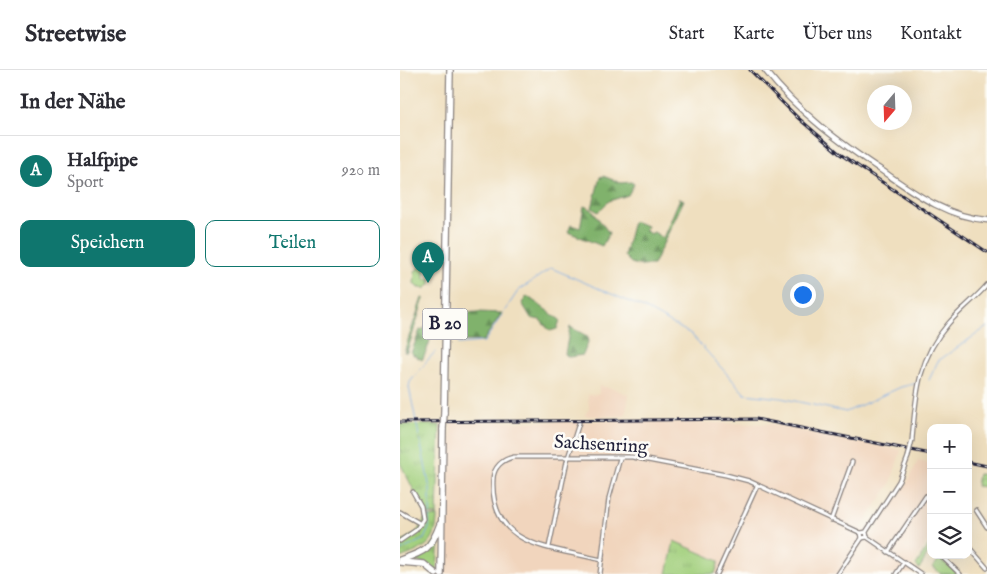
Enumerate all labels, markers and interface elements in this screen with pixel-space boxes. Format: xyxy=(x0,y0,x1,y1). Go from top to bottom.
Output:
text: Streetwise xyxy=(25,19,126,50)
text: Start xyxy=(669,23,705,46)
text: Karte xyxy=(733,23,775,46)
text: Über uns xyxy=(803,23,872,46)
text: Kontakt xyxy=(900,23,962,46)
north arrow xyxy=(867,85,912,130)
text: In der Nähe xyxy=(20,89,126,116)
text: Halfpipe xyxy=(67,149,138,173)
text: A xyxy=(31,161,41,181)
text: 920 m xyxy=(342,161,380,181)
text: Sport xyxy=(67,173,104,193)
button: Speichern xyxy=(20,220,195,267)
button: Teilen xyxy=(205,220,380,267)
pin: A xyxy=(412,242,444,283)
your location xyxy=(790,282,816,308)
road number: B 20 xyxy=(422,308,468,340)
map controls xyxy=(927,424,972,559)
button: + xyxy=(927,424,972,469)
street label: Sachsenring xyxy=(553,431,649,459)
button: − xyxy=(927,469,972,514)
button: layers xyxy=(927,514,972,559)

